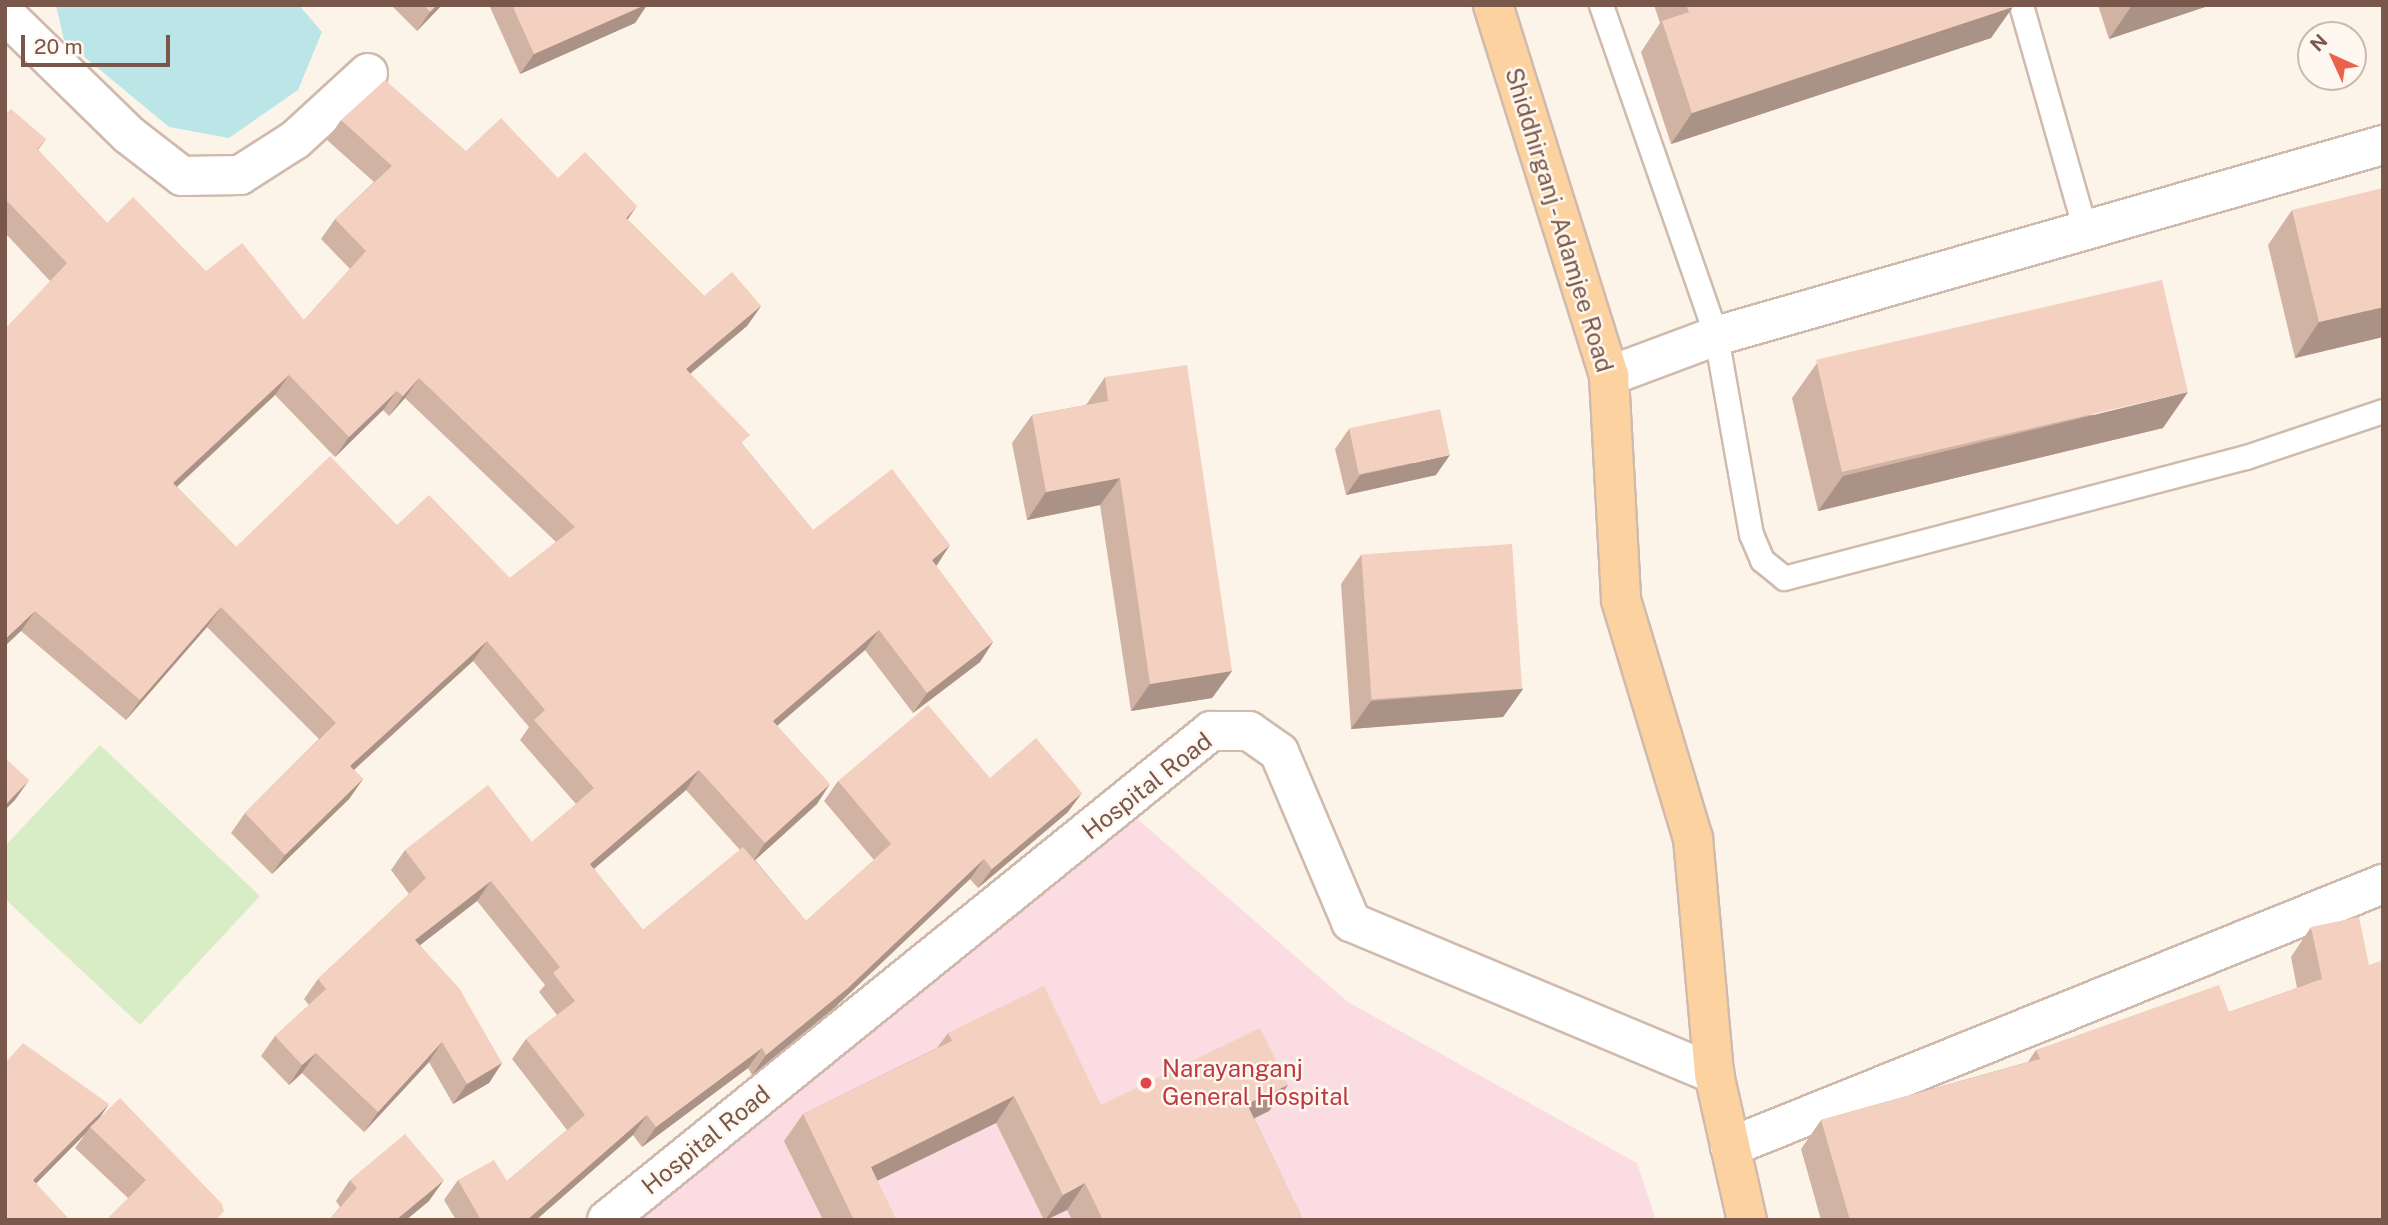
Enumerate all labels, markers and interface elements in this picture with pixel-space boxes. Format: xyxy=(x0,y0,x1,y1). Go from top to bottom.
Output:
scale bar xyxy=(24,21,173,65)
north arrow xyxy=(2297,21,2367,91)
text: N xyxy=(2306,30,2332,56)
text: 20 m xyxy=(34,34,83,59)
street label: Shiddhirganj - Adamjee Road xyxy=(1498,61,1620,379)
street label: Hospital Road xyxy=(1076,726,1218,846)
place label: Narayanganj General Hospital xyxy=(1162,1055,1350,1111)
marker: Narayanganj General Hospital xyxy=(1136,1073,1156,1093)
street label: Hospital Road xyxy=(636,1080,776,1200)

